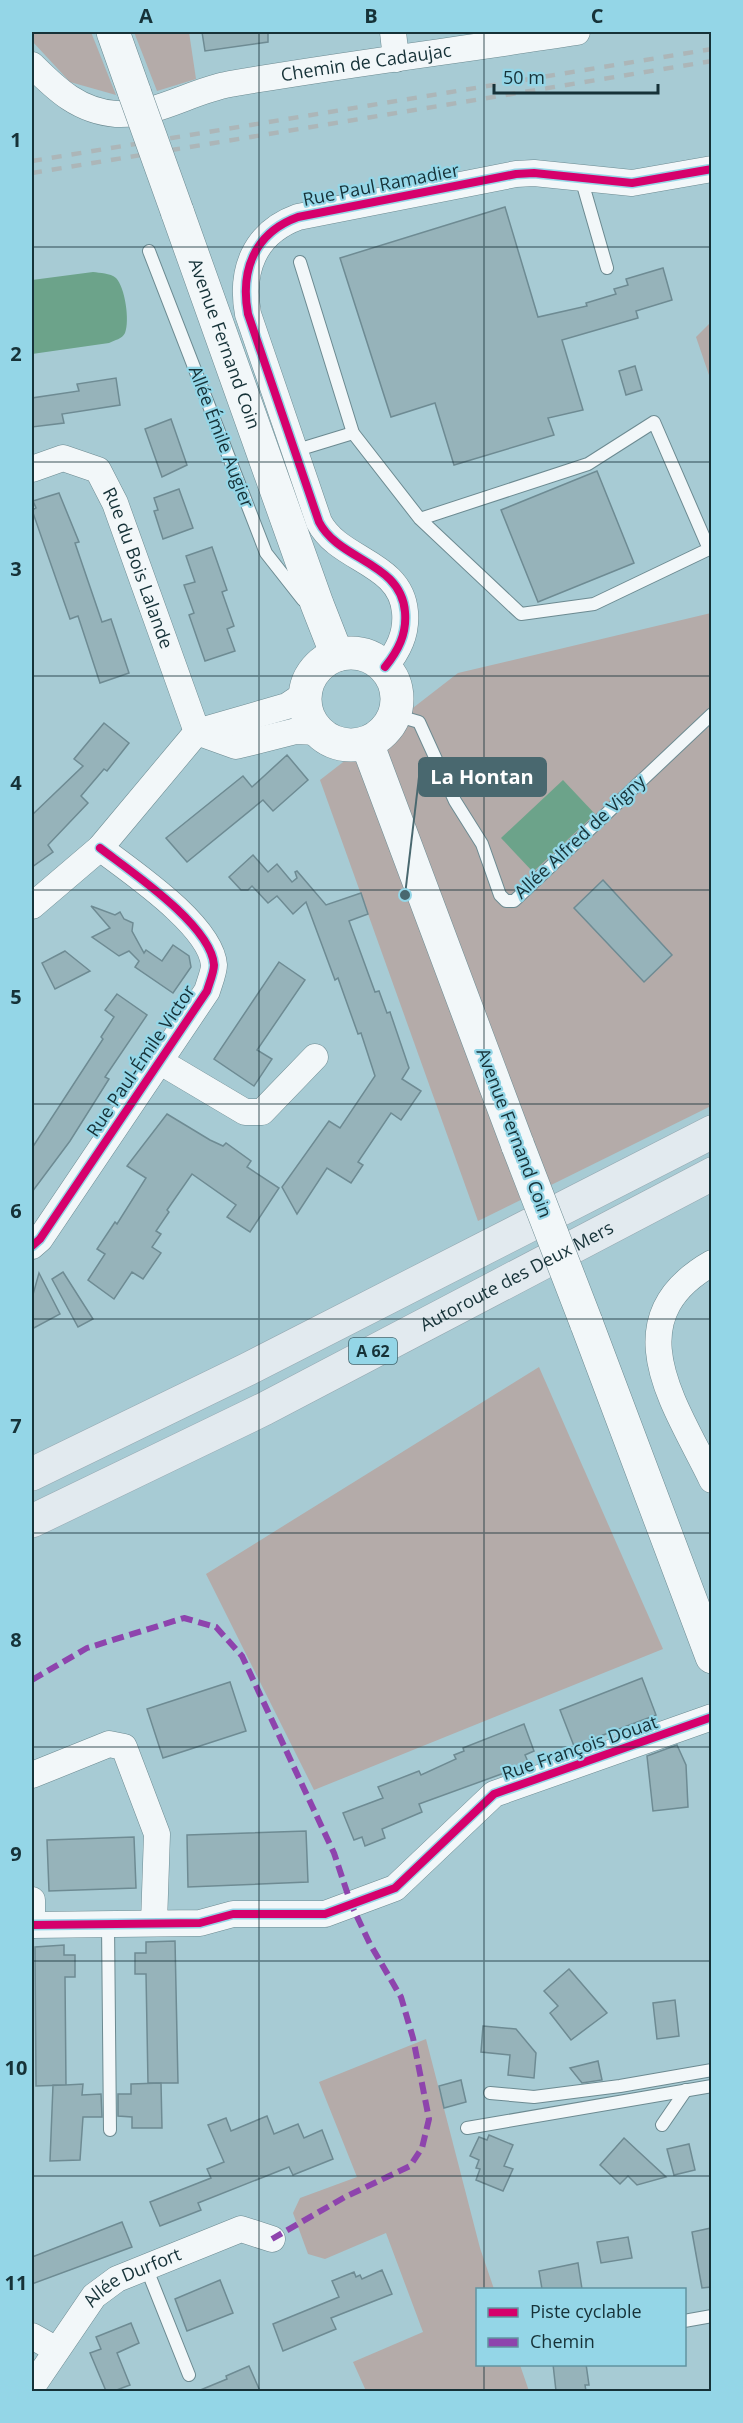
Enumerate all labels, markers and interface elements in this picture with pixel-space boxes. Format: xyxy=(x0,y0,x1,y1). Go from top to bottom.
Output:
text: A xyxy=(139,2,153,29)
text: B xyxy=(364,2,378,29)
text: C xyxy=(591,2,604,29)
street label: Chemin de Cadaujac xyxy=(279,38,453,86)
scale bar xyxy=(494,57,658,95)
text: 50 m xyxy=(503,65,545,89)
text: 1 xyxy=(10,126,22,153)
street label: Rue Paul Ramadier xyxy=(301,157,462,211)
street label: Avenue Fernand Coin xyxy=(184,255,267,432)
text: 2 xyxy=(10,340,22,367)
street label: Allée Émile Augier xyxy=(184,362,260,512)
street label: Rue du Bois Lalande xyxy=(98,483,179,652)
text: 3 xyxy=(10,555,22,582)
callout: La Hontan xyxy=(419,758,546,796)
text: La Hontan xyxy=(430,763,534,790)
street label: Allée Alfred de Vigny xyxy=(508,768,651,903)
text: 4 xyxy=(10,769,22,796)
street label: Rue Paul-Émile Victor xyxy=(80,979,200,1141)
text: 5 xyxy=(10,983,22,1010)
street label: Avenue Fernand Coin xyxy=(472,1044,558,1221)
text: 6 xyxy=(10,1197,22,1224)
street label: Autoroute des Deux Mers xyxy=(415,1215,617,1336)
road number: A 62 xyxy=(349,1338,397,1364)
text: 7 xyxy=(10,1412,22,1439)
text: 8 xyxy=(10,1626,22,1653)
street label: Rue François Douat xyxy=(499,1709,661,1785)
text: 9 xyxy=(10,1840,22,1867)
text: 10 xyxy=(5,2054,27,2081)
street label: Allée Durfort xyxy=(77,2241,184,2311)
text: 11 xyxy=(5,2269,27,2296)
legend xyxy=(476,2288,686,2366)
text: Piste cyclable xyxy=(530,2299,642,2323)
text: Chemin xyxy=(530,2329,595,2353)

